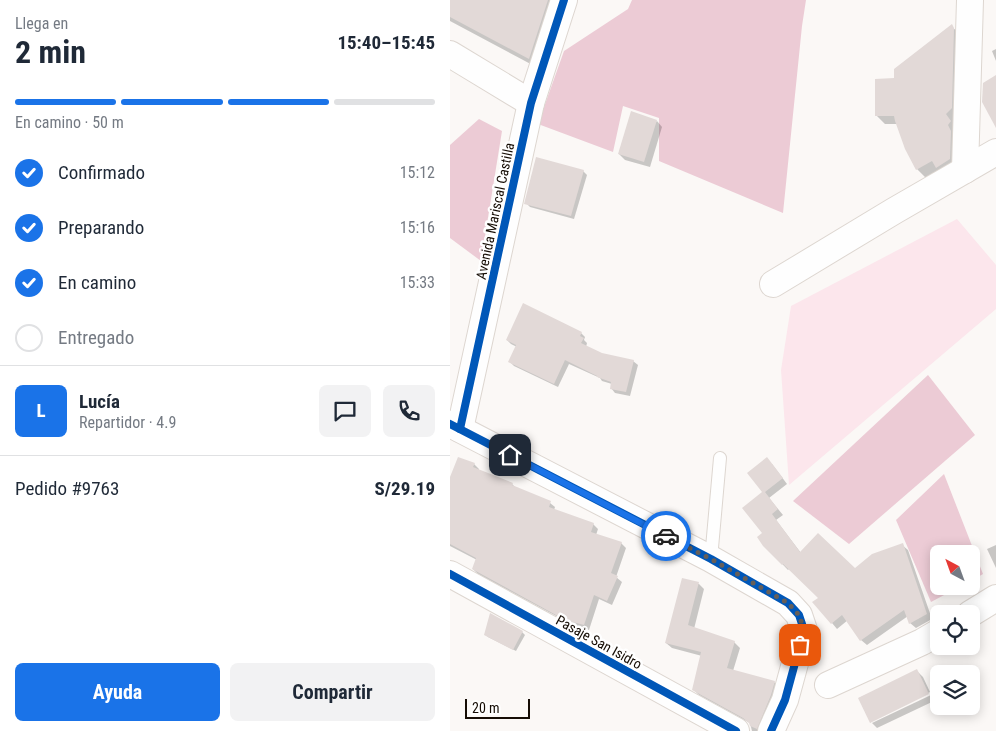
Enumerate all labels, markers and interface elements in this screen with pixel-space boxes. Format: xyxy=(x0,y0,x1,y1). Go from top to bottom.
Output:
text: Llega en xyxy=(15,14,68,33)
text: 15:40–15:45 xyxy=(337,31,435,54)
text: 2 min xyxy=(15,33,86,71)
text: En camino · 50 m xyxy=(15,113,124,132)
street label: Avenida Mariscal Castilla xyxy=(473,141,517,281)
icon: check xyxy=(15,159,43,187)
text: Confirmado xyxy=(58,161,145,184)
text: 15:12 xyxy=(400,163,435,182)
icon: check xyxy=(15,214,43,242)
text: Preparando xyxy=(58,216,144,239)
text: 15:16 xyxy=(400,218,435,237)
icon: check xyxy=(15,269,43,297)
text: En camino xyxy=(58,271,136,294)
text: 15:33 xyxy=(400,273,435,292)
text: Entregado xyxy=(58,326,134,349)
button: chat xyxy=(319,385,371,437)
button: phone xyxy=(383,385,435,437)
text: Lucía xyxy=(79,390,120,413)
text: L xyxy=(36,399,46,422)
text: Repartidor · 4.9 xyxy=(79,413,176,432)
pin xyxy=(489,434,531,476)
icon: home xyxy=(496,441,524,469)
text: Pedido #9763 xyxy=(15,477,119,500)
text: S/29.19 xyxy=(375,477,435,500)
courier xyxy=(641,511,691,561)
icon: car xyxy=(652,522,680,550)
north arrow xyxy=(930,545,980,595)
map controls xyxy=(930,545,980,715)
button: locate xyxy=(930,605,980,655)
street label: Pasaje San Isidro xyxy=(553,612,645,672)
pin xyxy=(779,624,821,666)
icon: bag xyxy=(786,631,814,659)
button: Ayuda xyxy=(15,663,220,721)
button: Compartir xyxy=(230,663,435,721)
button: layers xyxy=(930,665,980,715)
scale bar xyxy=(465,696,530,719)
text: 20 m xyxy=(472,700,500,716)

